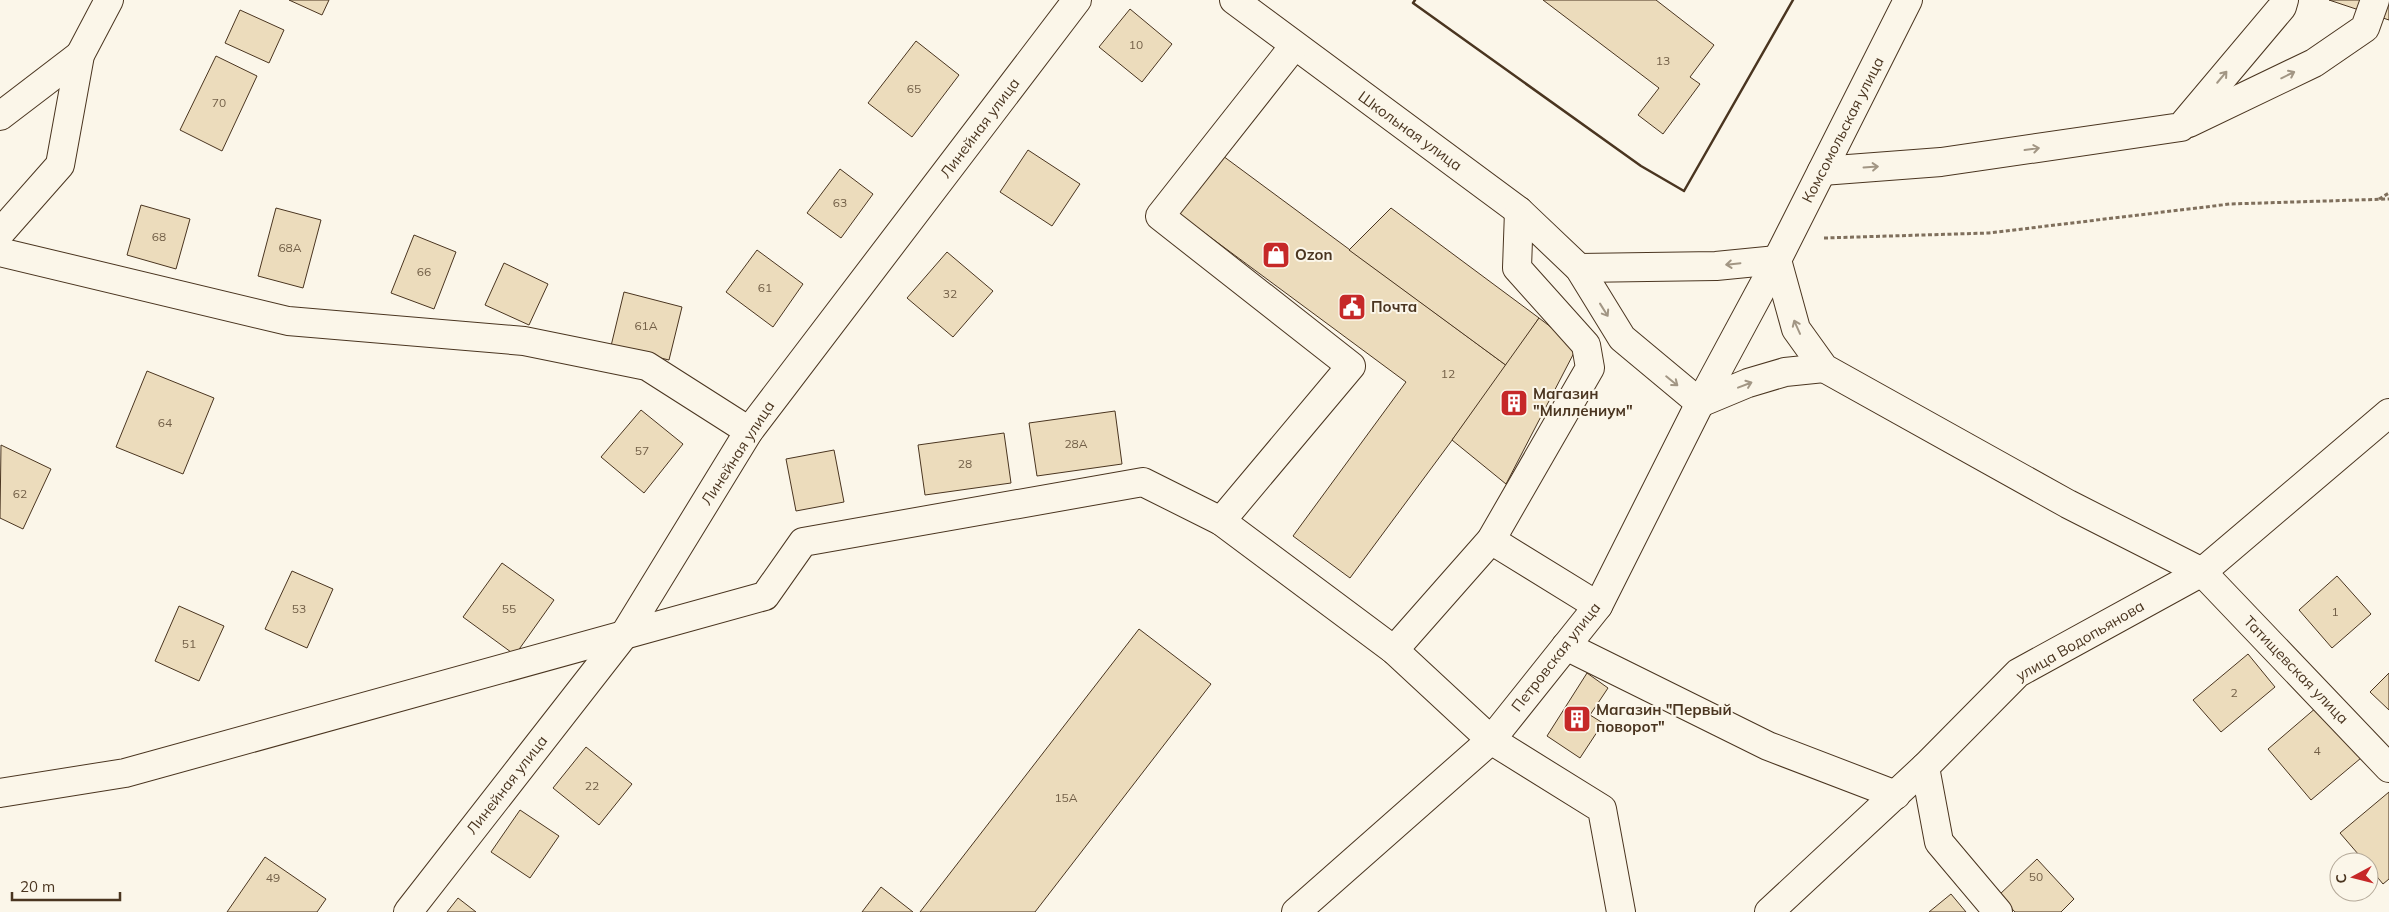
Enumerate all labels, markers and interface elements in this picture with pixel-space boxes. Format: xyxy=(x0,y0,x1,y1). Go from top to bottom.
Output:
house number: 10 xyxy=(1129,37,1143,52)
house number: 13 xyxy=(1656,53,1670,68)
street label: Комсомольская улица xyxy=(1797,54,1888,206)
one-way arrow xyxy=(2280,70,2295,80)
one-way arrow xyxy=(2217,71,2228,84)
street label: Линейная улица xyxy=(936,74,1023,182)
house number: 65 xyxy=(907,81,921,96)
street label: Школьная улица xyxy=(1355,86,1466,175)
house number: 70 xyxy=(212,95,226,110)
one-way arrow xyxy=(2024,143,2040,153)
one-way arrow xyxy=(1863,162,1879,172)
house number: 63 xyxy=(833,195,847,210)
house number: 68 xyxy=(152,229,166,244)
house number: 68А xyxy=(278,240,302,255)
shop icon: Ozon xyxy=(1261,240,1291,270)
place label: Ozon xyxy=(1295,245,1332,264)
one-way arrow xyxy=(1725,260,1741,269)
house number: 66 xyxy=(417,264,431,279)
house number: 61 xyxy=(758,280,772,295)
house number: 32 xyxy=(943,286,957,301)
public building icon: Почта xyxy=(1337,292,1367,322)
place label: Почта xyxy=(1371,297,1417,316)
one-way arrow xyxy=(1600,302,1610,316)
house number: 61А xyxy=(634,318,658,333)
one-way arrow xyxy=(1791,320,1801,335)
house number: 12 xyxy=(1441,366,1455,381)
one-way arrow xyxy=(1666,376,1679,387)
one-way arrow xyxy=(1737,380,1752,389)
place label: Магазин "Миллениум" xyxy=(1533,384,1633,420)
building icon: Магазин "Миллениум" xyxy=(1499,388,1529,418)
street label: Линейная улица xyxy=(697,397,778,508)
house number: 64 xyxy=(158,415,172,430)
house number: 28А xyxy=(1064,436,1088,451)
house number: 57 xyxy=(635,443,649,458)
house number: 28 xyxy=(958,456,972,471)
house number: 62 xyxy=(13,486,27,501)
street label: улица Водопьянова xyxy=(2012,596,2147,685)
street label: Петровская улица xyxy=(1507,598,1604,715)
house number: 53 xyxy=(292,601,306,616)
house number: 55 xyxy=(502,601,516,616)
house number: 1 xyxy=(2331,604,2339,619)
street label: Татищевская улица xyxy=(2240,612,2353,728)
house number: 51 xyxy=(182,636,196,651)
house number: 2 xyxy=(2230,685,2238,700)
place label: Магазин "Первый поворот" xyxy=(1596,700,1732,736)
building icon: Магазин "Первый поворот" xyxy=(1562,704,1592,734)
street label: Линейная улица xyxy=(462,731,551,838)
house number: 4 xyxy=(2313,743,2321,758)
house number: 22 xyxy=(585,778,599,793)
house number: 15А xyxy=(1054,790,1078,805)
north arrow xyxy=(2329,852,2379,902)
house number: 50 xyxy=(2029,869,2043,884)
scale bar xyxy=(12,870,120,902)
house number: 49 xyxy=(266,870,280,885)
text: С xyxy=(2332,873,2351,884)
text: 20 m xyxy=(20,877,55,896)

